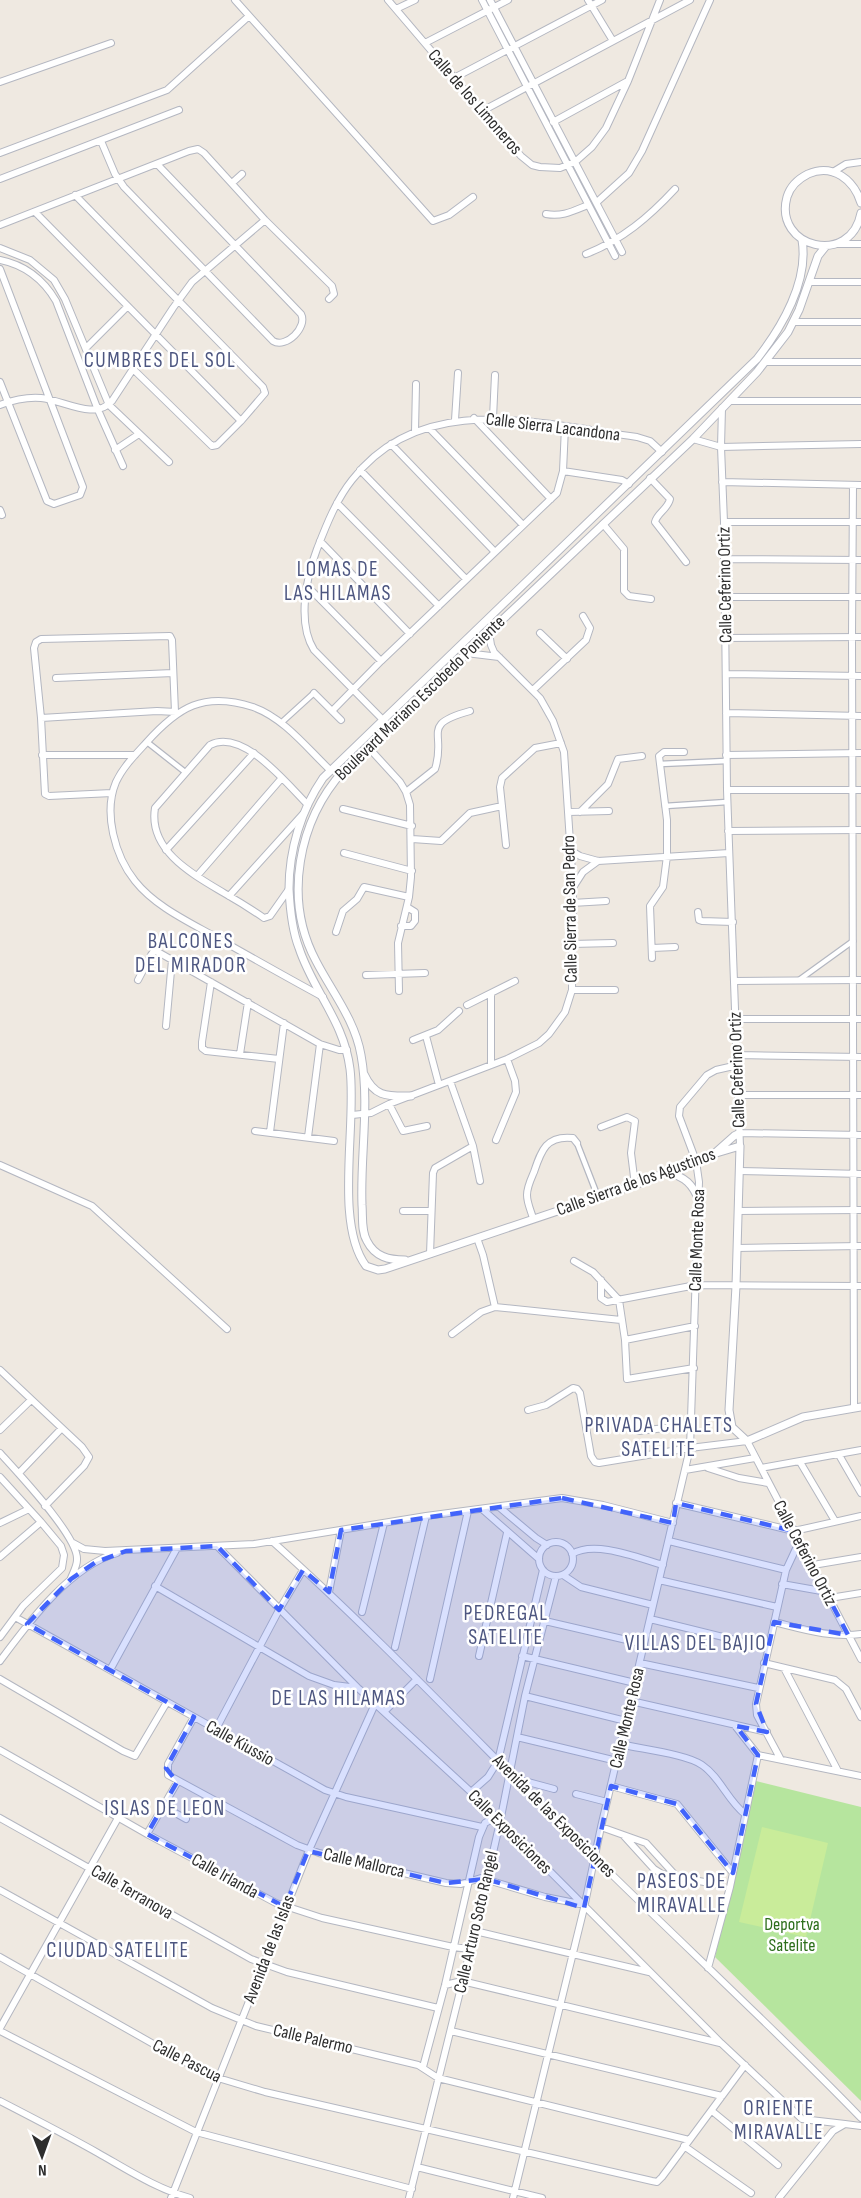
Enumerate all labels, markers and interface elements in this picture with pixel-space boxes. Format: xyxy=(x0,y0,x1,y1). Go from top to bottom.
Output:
street label: Calle de los Limoneros xyxy=(424,45,526,159)
district label: CUMBRES DEL SOL xyxy=(84,348,236,373)
street label: Calle Sierra Lacandona xyxy=(485,408,621,446)
street label: Calle Ceferino Ortiz xyxy=(713,526,737,643)
district label: LOMAS DE LAS HILAMAS xyxy=(284,557,392,606)
street label: Boulevard Mariano Escobedo Poniente xyxy=(331,611,509,785)
street label: Calle Sierra de San Pedro xyxy=(558,835,582,983)
district label: BALCONES DEL MIRADOR xyxy=(135,929,247,978)
street label: Calle Ceferino Ortiz xyxy=(724,1011,750,1128)
street label: Calle Sierra de los Agustinos xyxy=(554,1143,718,1221)
street label: Calle Monte Rosa xyxy=(685,1188,709,1292)
district label: PRIVADA CHALETS SATELITE xyxy=(584,1413,734,1462)
street label: Calle Ceferino Ortiz xyxy=(768,1497,842,1610)
district label: PEDREGAL SATELITE xyxy=(463,1601,549,1650)
district label: VILLAS DEL BAJIO xyxy=(625,1631,767,1656)
street label: Calle Monte Rosa xyxy=(605,1666,649,1770)
district label: DE LAS HILAMAS xyxy=(272,1686,406,1711)
street label: Calle Kiussio xyxy=(202,1716,278,1770)
street label: Avenida de las Exposiciones xyxy=(487,1749,620,1882)
street label: Calle Exposiciones xyxy=(464,1786,556,1878)
district label: ISLAS DE LEON xyxy=(104,1796,226,1821)
street label: Calle Mallorca xyxy=(321,1843,407,1883)
street label: Calle Irlanda xyxy=(188,1849,262,1903)
street label: Calle Arturo Soto Rangel xyxy=(449,1849,503,1995)
street label: Calle Terranova xyxy=(87,1860,177,1924)
district label: PASEOS DE MIRAVALLE xyxy=(637,1869,727,1918)
street label: Avenida de las Islas xyxy=(238,1892,299,2007)
park label: Deportva Satelite xyxy=(764,1914,820,1956)
district label: CIUDAD SATELITE xyxy=(46,1938,190,1963)
street label: Calle Palermo xyxy=(271,2020,355,2058)
street label: Calle Pascua xyxy=(149,2035,225,2087)
district label: ORIENTE MIRAVALLE xyxy=(734,2096,824,2145)
north arrow xyxy=(12,2126,72,2186)
text: N xyxy=(38,2160,47,2179)

